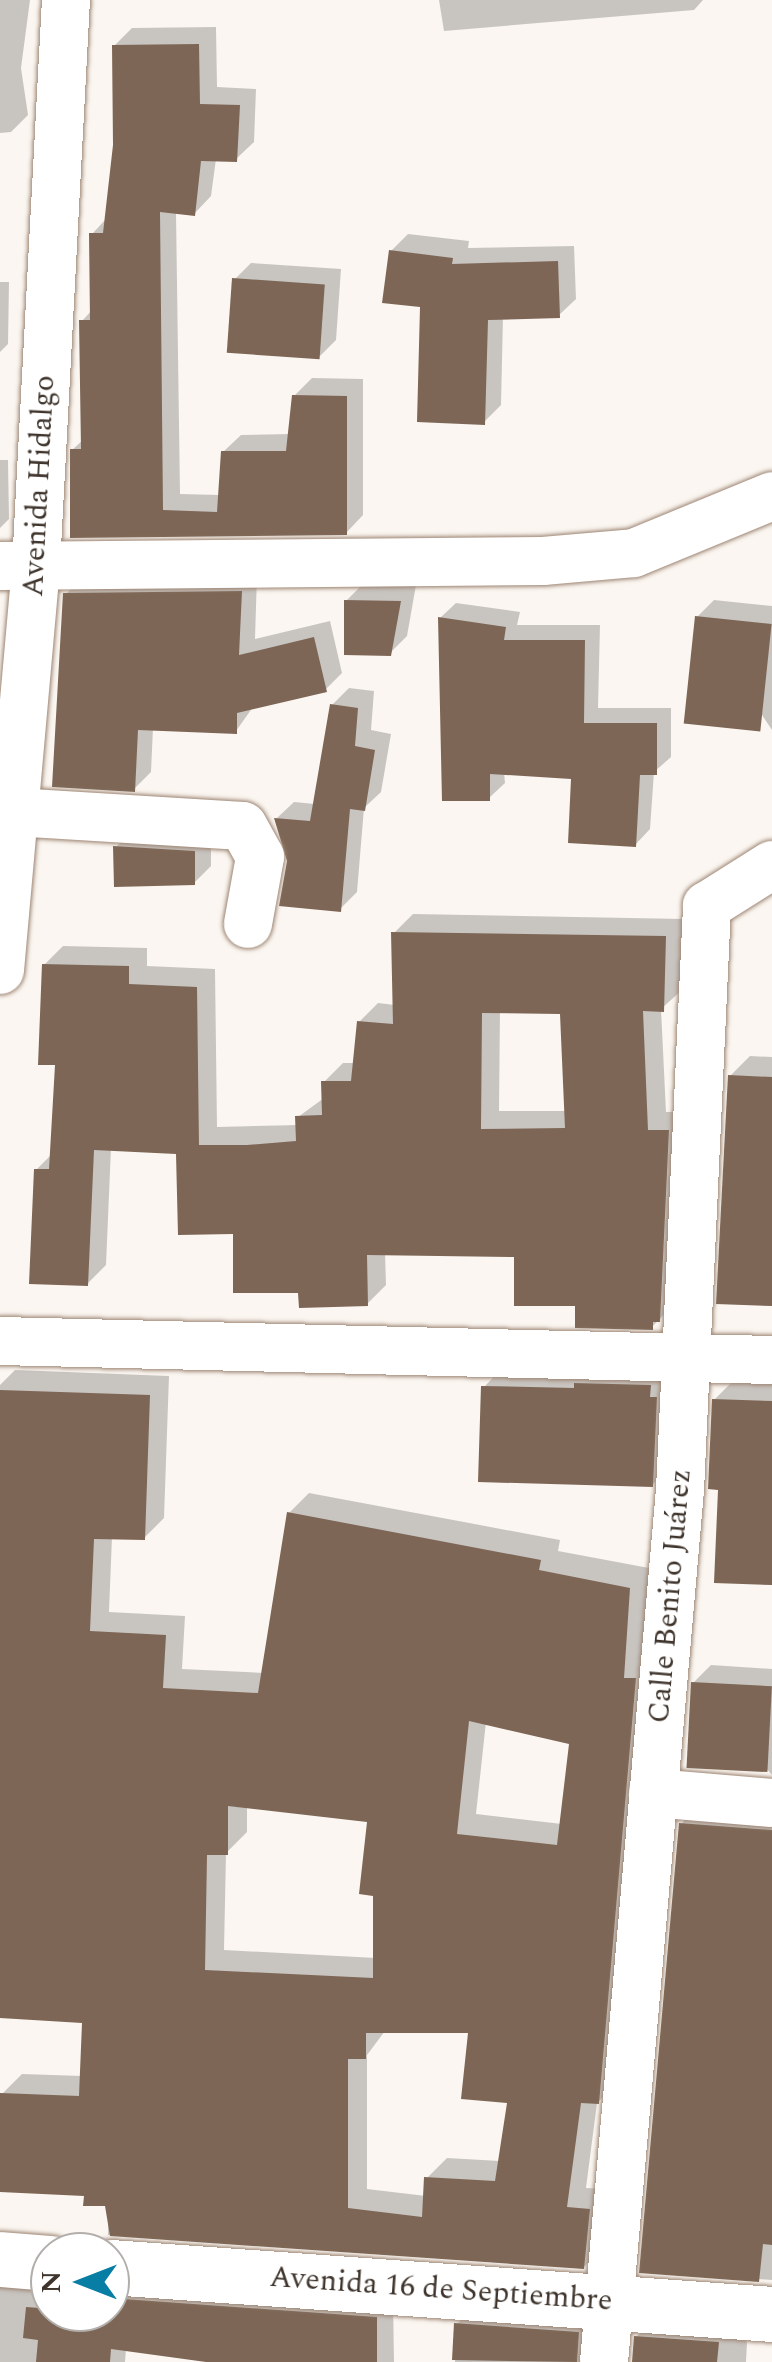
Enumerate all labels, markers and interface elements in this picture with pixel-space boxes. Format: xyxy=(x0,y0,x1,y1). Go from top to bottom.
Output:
street label: Avenida Hidalgo xyxy=(15,374,63,598)
street label: Calle Benito Juárez xyxy=(641,1467,699,1725)
north arrow xyxy=(30,2232,130,2332)
street label: Avenida 16 de Septiembre xyxy=(268,2259,614,2319)
text: N xyxy=(30,2271,73,2293)

